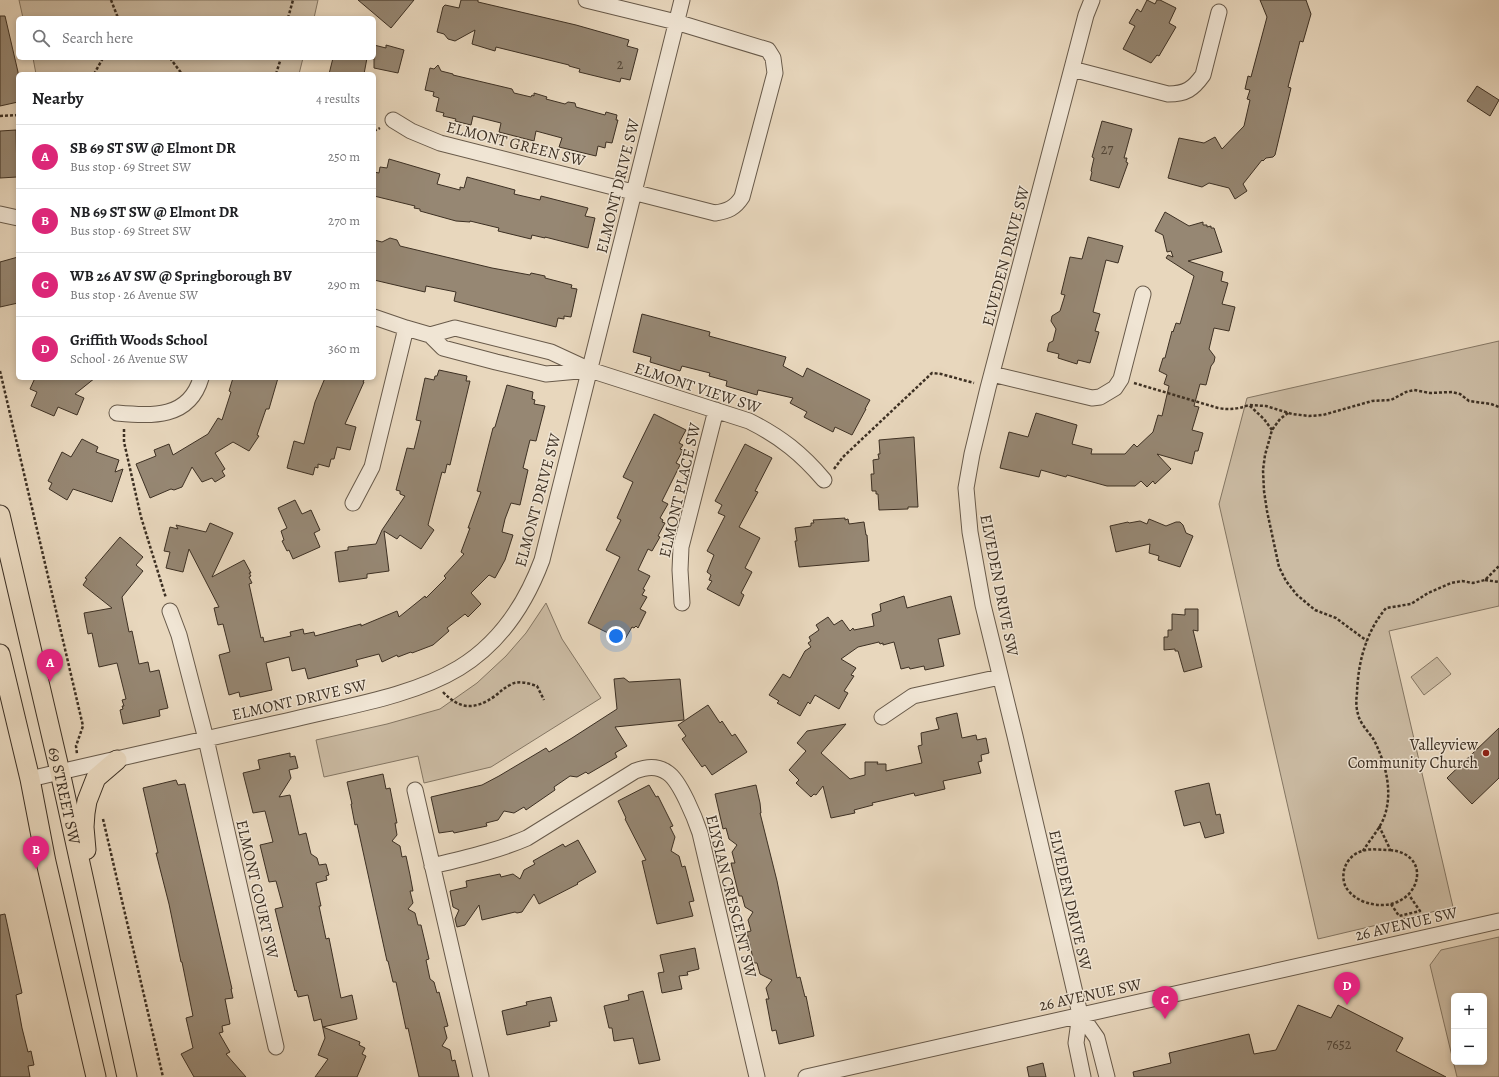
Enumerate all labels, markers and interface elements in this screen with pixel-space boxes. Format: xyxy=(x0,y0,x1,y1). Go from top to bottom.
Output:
search box xyxy=(16,16,376,60)
icon: search xyxy=(30,27,52,49)
text: Search here xyxy=(62,28,133,48)
house number: 2 xyxy=(617,55,624,74)
text: Nearby xyxy=(32,87,83,110)
text: 4 results xyxy=(316,90,360,107)
street label: ELMONT GREEN SW xyxy=(444,116,588,172)
street label: ELMONT DRIVE SW xyxy=(591,117,645,256)
text: SB 69 ST SW @ Elmont DR xyxy=(70,138,236,158)
house number: 27 xyxy=(1101,140,1113,159)
text: A xyxy=(41,148,49,165)
text: 250 m xyxy=(328,148,360,165)
text: Bus stop · 69 Street SW xyxy=(70,158,191,175)
street label: ELVEDEN DRIVE SW xyxy=(977,184,1035,329)
text: NB 69 ST SW @ Elmont DR xyxy=(70,202,239,222)
text: B xyxy=(41,212,49,229)
text: 270 m xyxy=(328,212,360,229)
text: Bus stop · 69 Street SW xyxy=(70,222,191,239)
text: WB 26 AV SW @ Springborough BV xyxy=(70,266,292,286)
text: C xyxy=(41,276,49,293)
text: 290 m xyxy=(328,276,360,293)
text: Bus stop · 26 Avenue SW xyxy=(70,286,198,303)
text: Griffith Woods School xyxy=(70,330,207,350)
text: D xyxy=(40,340,50,357)
text: 360 m xyxy=(328,340,360,357)
text: School · 26 Avenue SW xyxy=(70,350,188,367)
street label: ELMONT VIEW SW xyxy=(632,357,764,419)
street label: ELMONT PLACE SW xyxy=(654,421,706,560)
street label: ELMONT DRIVE SW xyxy=(510,431,566,570)
street label: ELVEDEN DRIVE SW xyxy=(974,512,1024,658)
your location xyxy=(606,626,626,646)
pin: A xyxy=(37,649,63,682)
street label: ELMONT DRIVE SW xyxy=(230,674,369,726)
place label: Valleyview Community Church xyxy=(1348,734,1479,774)
street label: 69 STREET SW xyxy=(43,745,86,847)
marker: Valleyview Community Church xyxy=(1481,748,1491,758)
street label: ELYSIAN CRESCENT SW xyxy=(700,812,762,980)
street label: ELMONT COURT SW xyxy=(230,818,284,961)
street label: ELVEDEN DRIVE SW xyxy=(1043,828,1097,973)
pin: B xyxy=(23,836,49,869)
street label: 26 AVENUE SW xyxy=(1353,901,1460,946)
pin: D xyxy=(1334,972,1360,1005)
street label: 26 AVENUE SW xyxy=(1037,973,1144,1017)
pin: C xyxy=(1152,986,1178,1019)
map controls xyxy=(1451,993,1487,1065)
button: + xyxy=(1451,993,1487,1029)
button: − xyxy=(1451,1029,1487,1065)
house number: 7652 xyxy=(1326,1035,1352,1054)

